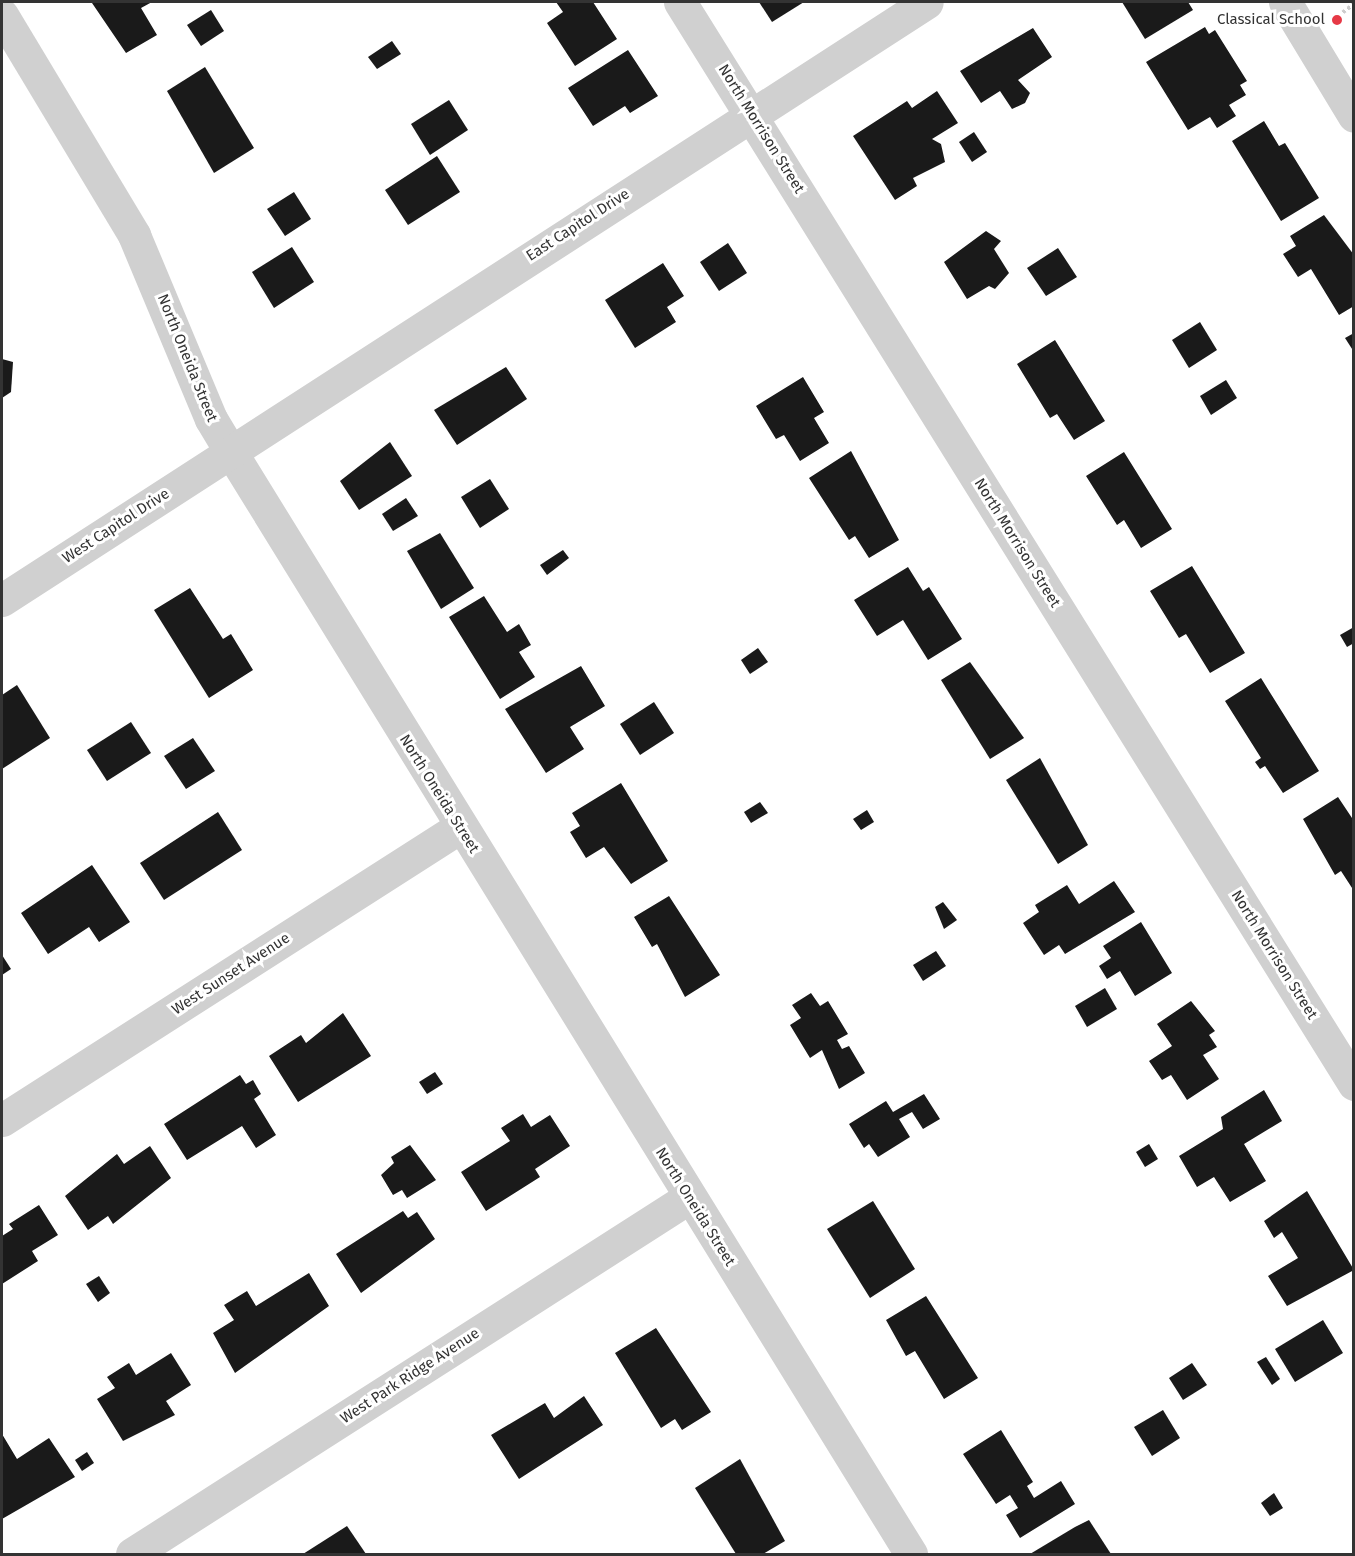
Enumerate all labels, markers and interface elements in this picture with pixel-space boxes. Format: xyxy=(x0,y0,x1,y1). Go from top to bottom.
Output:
place label: Classical School xyxy=(1217,11,1325,29)
marker: Classical School xyxy=(1330,13,1344,27)
street label: North Morrison Street xyxy=(714,61,808,197)
street label: East Capitol Drive xyxy=(523,185,633,265)
street label: North Oneida Street xyxy=(153,291,221,425)
street label: North Morrison Street xyxy=(970,475,1064,611)
street label: West Capitol Drive xyxy=(59,485,173,567)
street label: North Oneida Street xyxy=(395,731,483,857)
street label: North Morrison Street xyxy=(1227,887,1321,1023)
street label: West Sunset Avenue xyxy=(169,929,293,1019)
street label: North Oneida Street xyxy=(651,1144,739,1270)
street label: West Park Ridge Avenue xyxy=(337,1324,483,1428)

